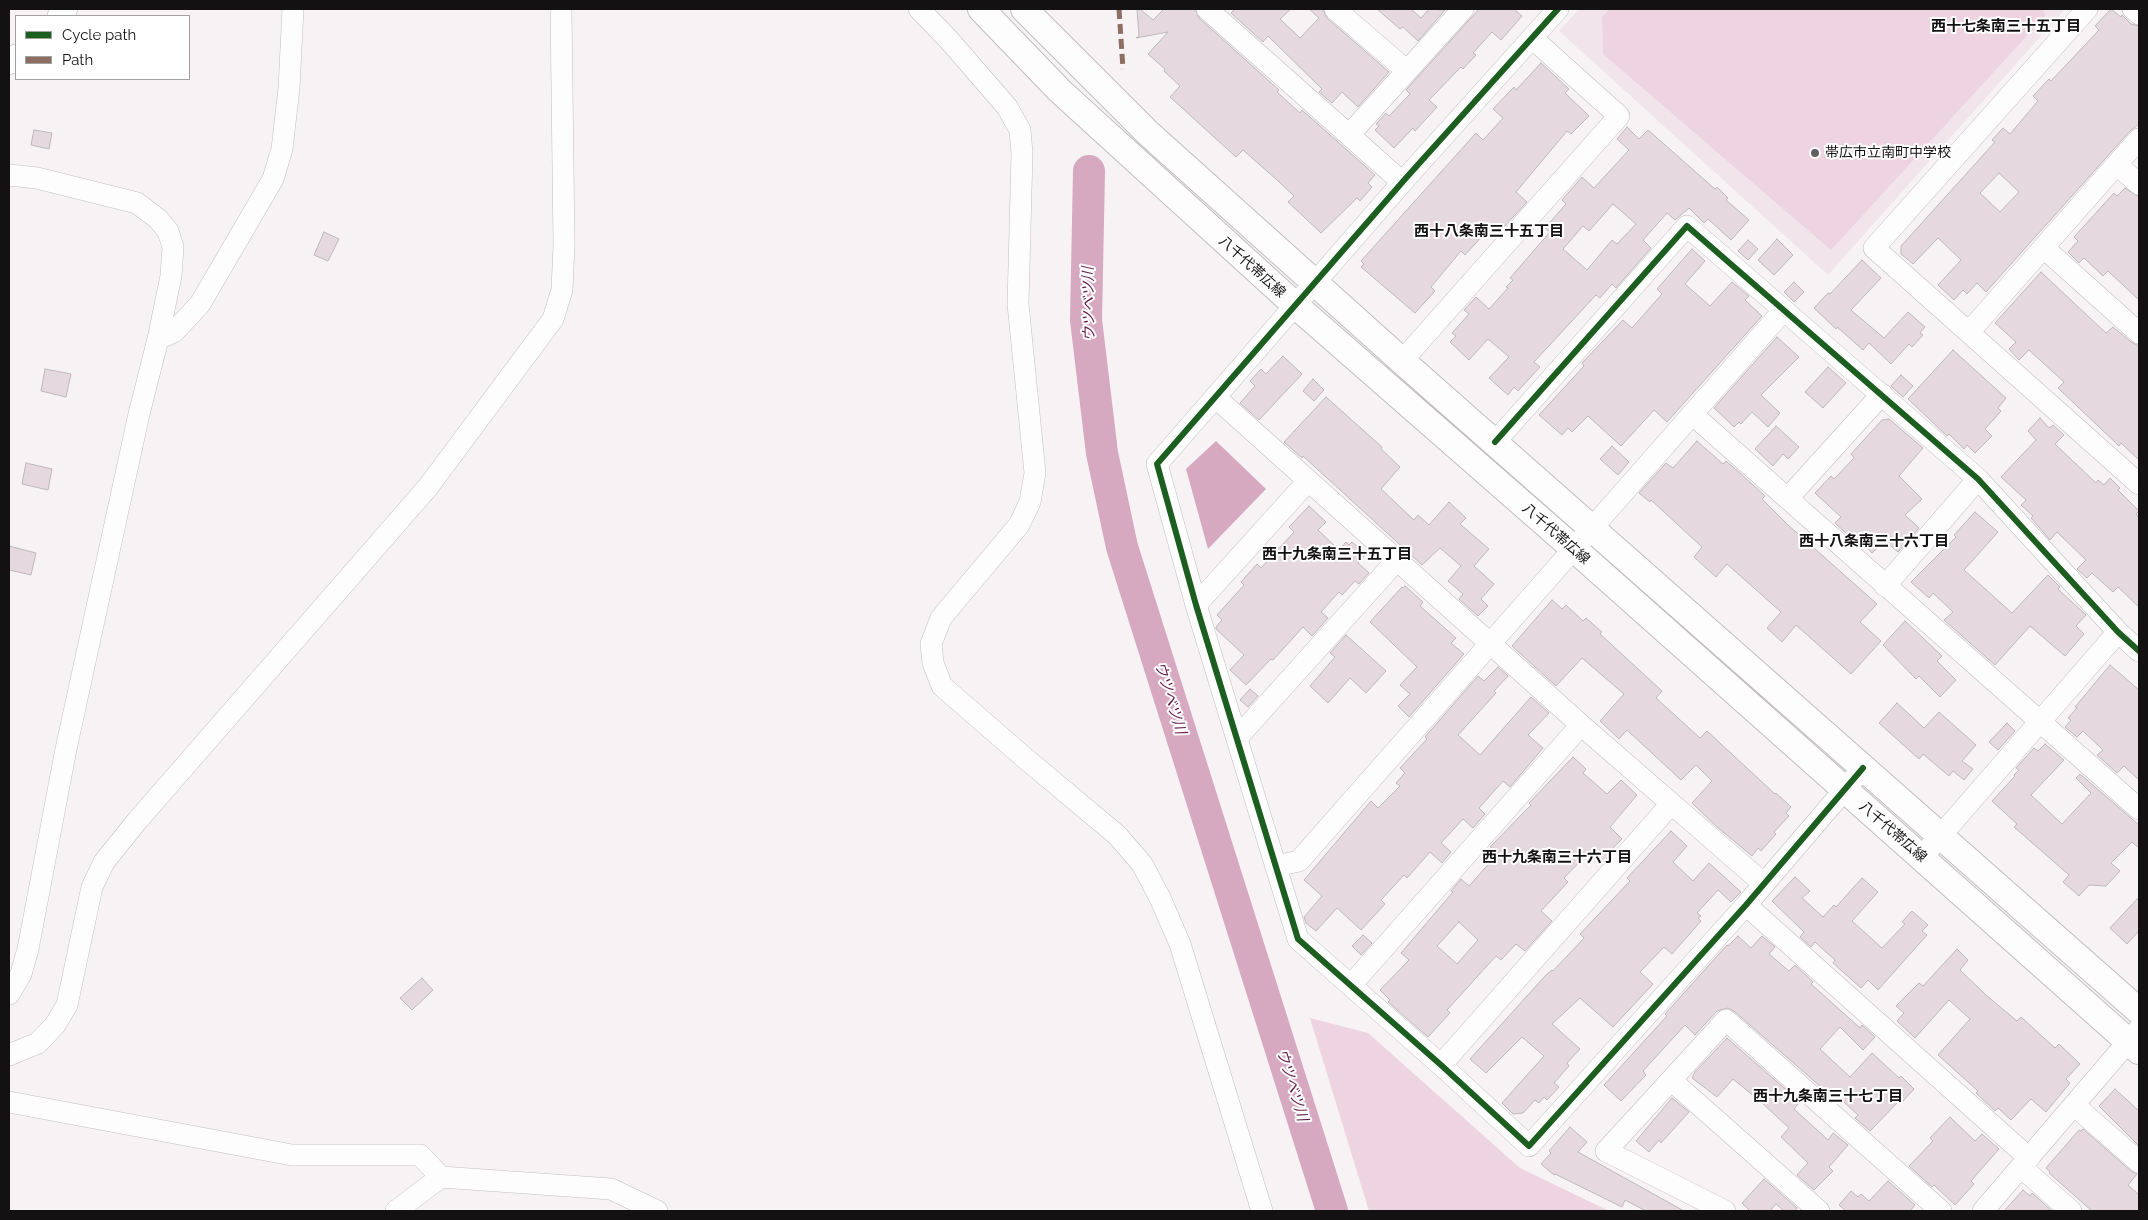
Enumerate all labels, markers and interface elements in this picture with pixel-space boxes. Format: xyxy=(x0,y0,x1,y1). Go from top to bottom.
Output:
legend xyxy=(15,15,190,80)
district label: 西十七条南三十五丁目 xyxy=(1931,17,2081,35)
text: Cycle path xyxy=(62,26,136,44)
text: Path xyxy=(62,51,93,69)
place label: 帯広市立南町中学校 xyxy=(1825,145,1951,161)
marker: 帯広市立南町中学校 xyxy=(1809,147,1821,159)
district label: 西十八条南三十五丁目 xyxy=(1414,222,1564,240)
street label: 八千代帯広線 xyxy=(1215,233,1289,301)
water label: ウツベツ川 xyxy=(1079,266,1099,342)
street label: 八千代帯広線 xyxy=(1519,500,1593,568)
district label: 西十八条南三十六丁目 xyxy=(1799,532,1949,550)
district label: 西十九条南三十五丁目 xyxy=(1262,545,1412,563)
water label: ウツベツ川 xyxy=(1150,660,1190,736)
street label: 八千代帯広線 xyxy=(1856,798,1930,866)
district label: 西十九条南三十六丁目 xyxy=(1482,848,1632,866)
water label: ウツベツ川 xyxy=(1272,1047,1312,1123)
district label: 西十九条南三十七丁目 xyxy=(1753,1087,1903,1105)

